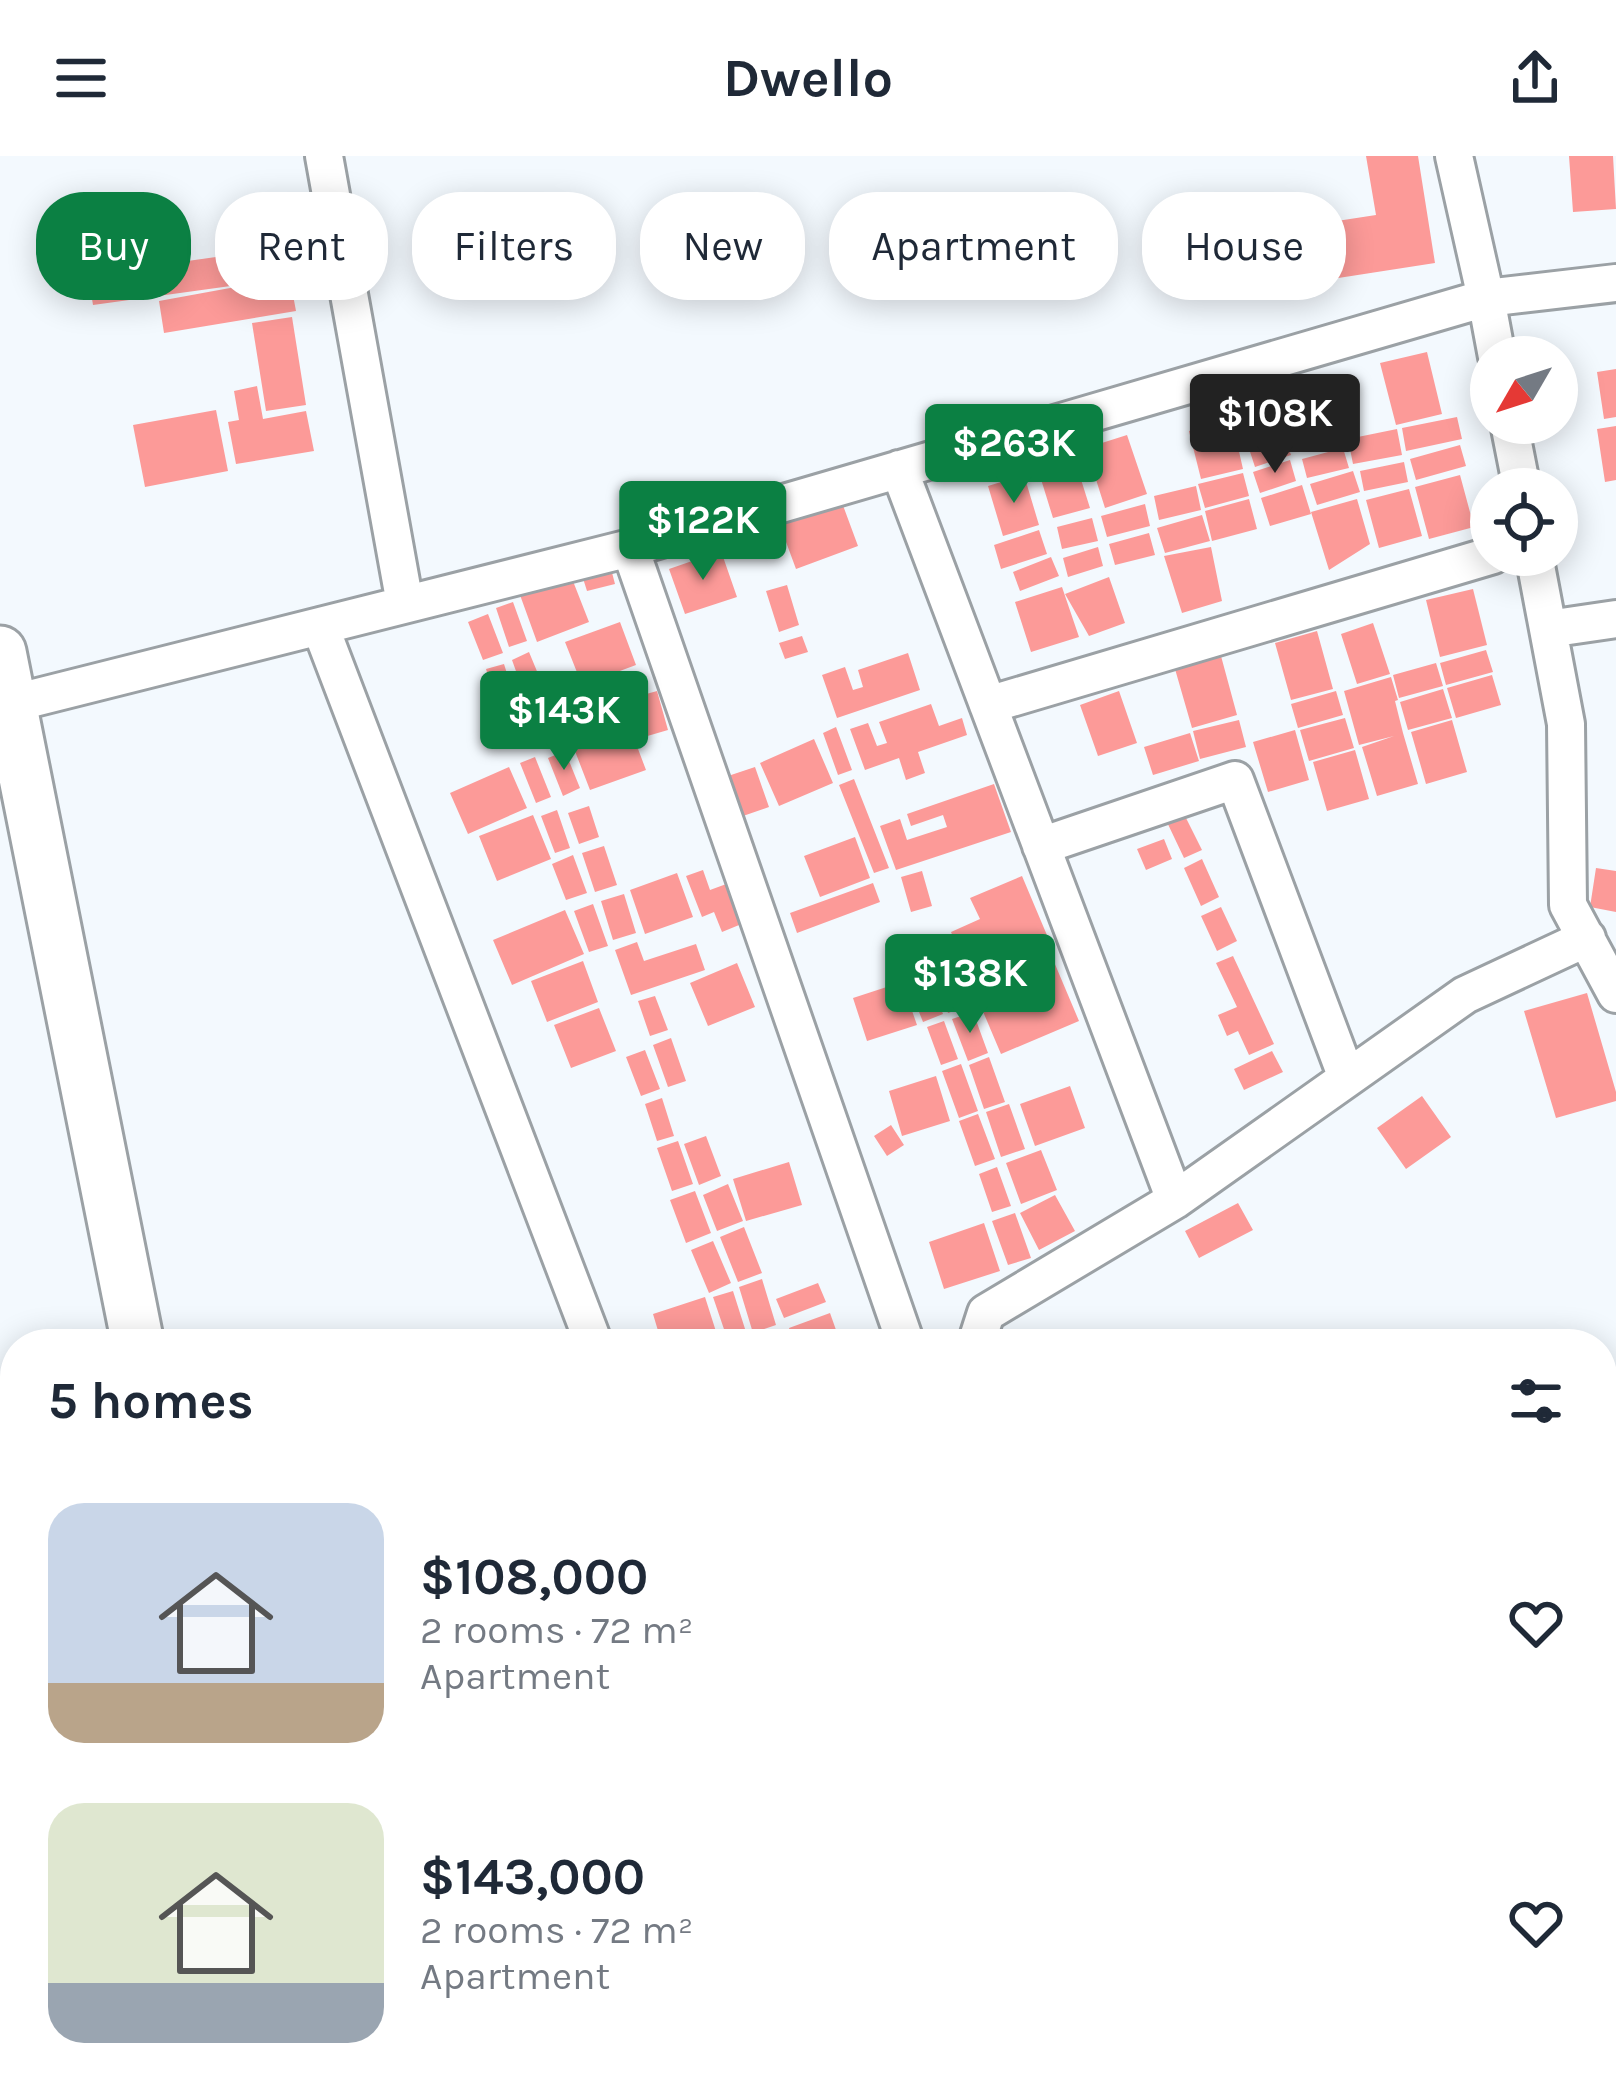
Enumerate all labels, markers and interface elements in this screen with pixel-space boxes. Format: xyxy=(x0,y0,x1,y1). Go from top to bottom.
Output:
icon: menu xyxy=(48,45,114,111)
icon: share xyxy=(1502,45,1568,111)
text: Dwello xyxy=(723,46,893,110)
chip: Buy xyxy=(36,192,191,300)
chip: Rent xyxy=(215,192,388,300)
chip: Filters xyxy=(412,192,616,300)
chip: New xyxy=(640,192,805,300)
chip: Apartment xyxy=(829,192,1118,300)
chip: House xyxy=(1142,192,1346,300)
north arrow xyxy=(1470,336,1578,444)
map controls xyxy=(1470,336,1578,576)
pin: $108K xyxy=(1191,374,1359,476)
text: $108K xyxy=(1217,390,1333,436)
pin: $263K xyxy=(930,404,1098,506)
text: $263K xyxy=(952,420,1076,466)
button: locate xyxy=(1470,468,1578,576)
pin: $122K xyxy=(619,481,787,583)
text: $122K xyxy=(646,497,760,543)
pin: $143K xyxy=(480,671,648,773)
text: $143K xyxy=(507,687,621,733)
pin: $138K xyxy=(886,934,1054,1036)
text: $138K xyxy=(912,950,1028,996)
icon: filters xyxy=(1503,1368,1569,1434)
text: 5 homes xyxy=(48,1371,254,1431)
text: $108,000 xyxy=(420,1547,648,1607)
icon: home xyxy=(144,1551,288,1695)
icon: heart xyxy=(1503,1590,1569,1656)
text: 2 rooms · 72 m² xyxy=(420,1607,693,1653)
text: Apartment xyxy=(420,1653,610,1699)
text: $143,000 xyxy=(420,1847,645,1907)
icon: home xyxy=(144,1851,288,1995)
icon: heart xyxy=(1503,1890,1569,1956)
text: 2 rooms · 72 m² xyxy=(420,1907,693,1953)
text: Apartment xyxy=(420,1953,610,1999)

